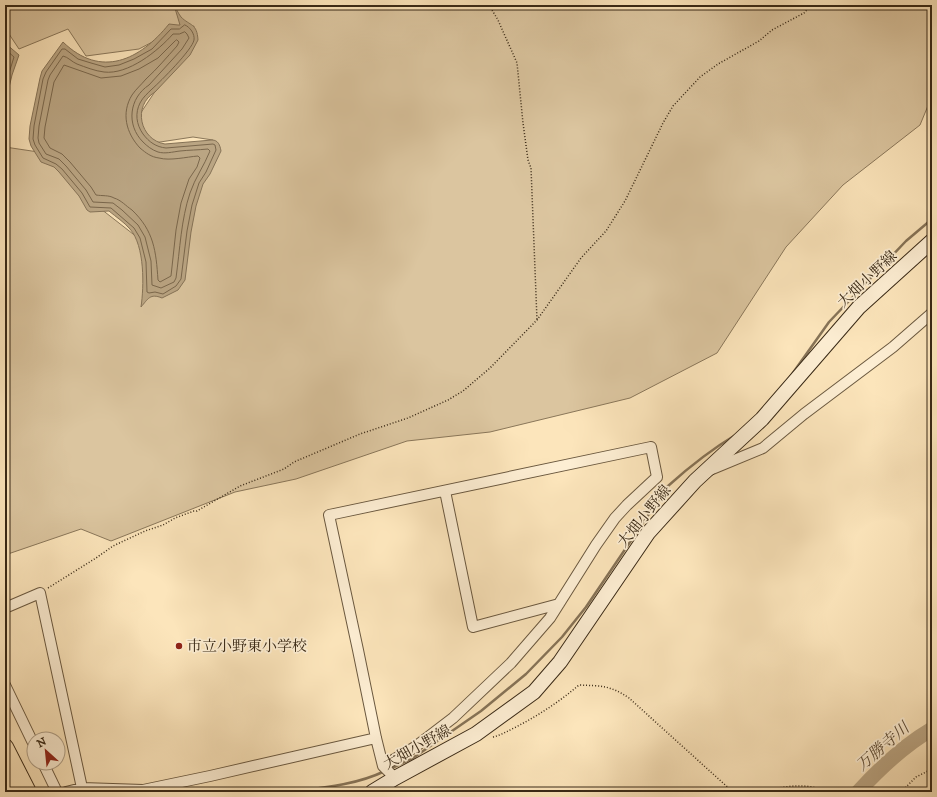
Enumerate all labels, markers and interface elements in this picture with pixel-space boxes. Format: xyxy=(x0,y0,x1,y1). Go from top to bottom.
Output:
street label: 大畑小野線 xyxy=(833,247,901,312)
street label: 大畑小野線 xyxy=(613,481,675,551)
place label: 市立小野東小学校 xyxy=(187,637,307,656)
marker: 市立小野東小学校 xyxy=(174,641,184,651)
water label: 万勝寺川 xyxy=(852,717,915,775)
street label: 大畑小野線 xyxy=(380,721,455,774)
north arrow xyxy=(26,731,66,771)
text: N xyxy=(35,735,49,751)

